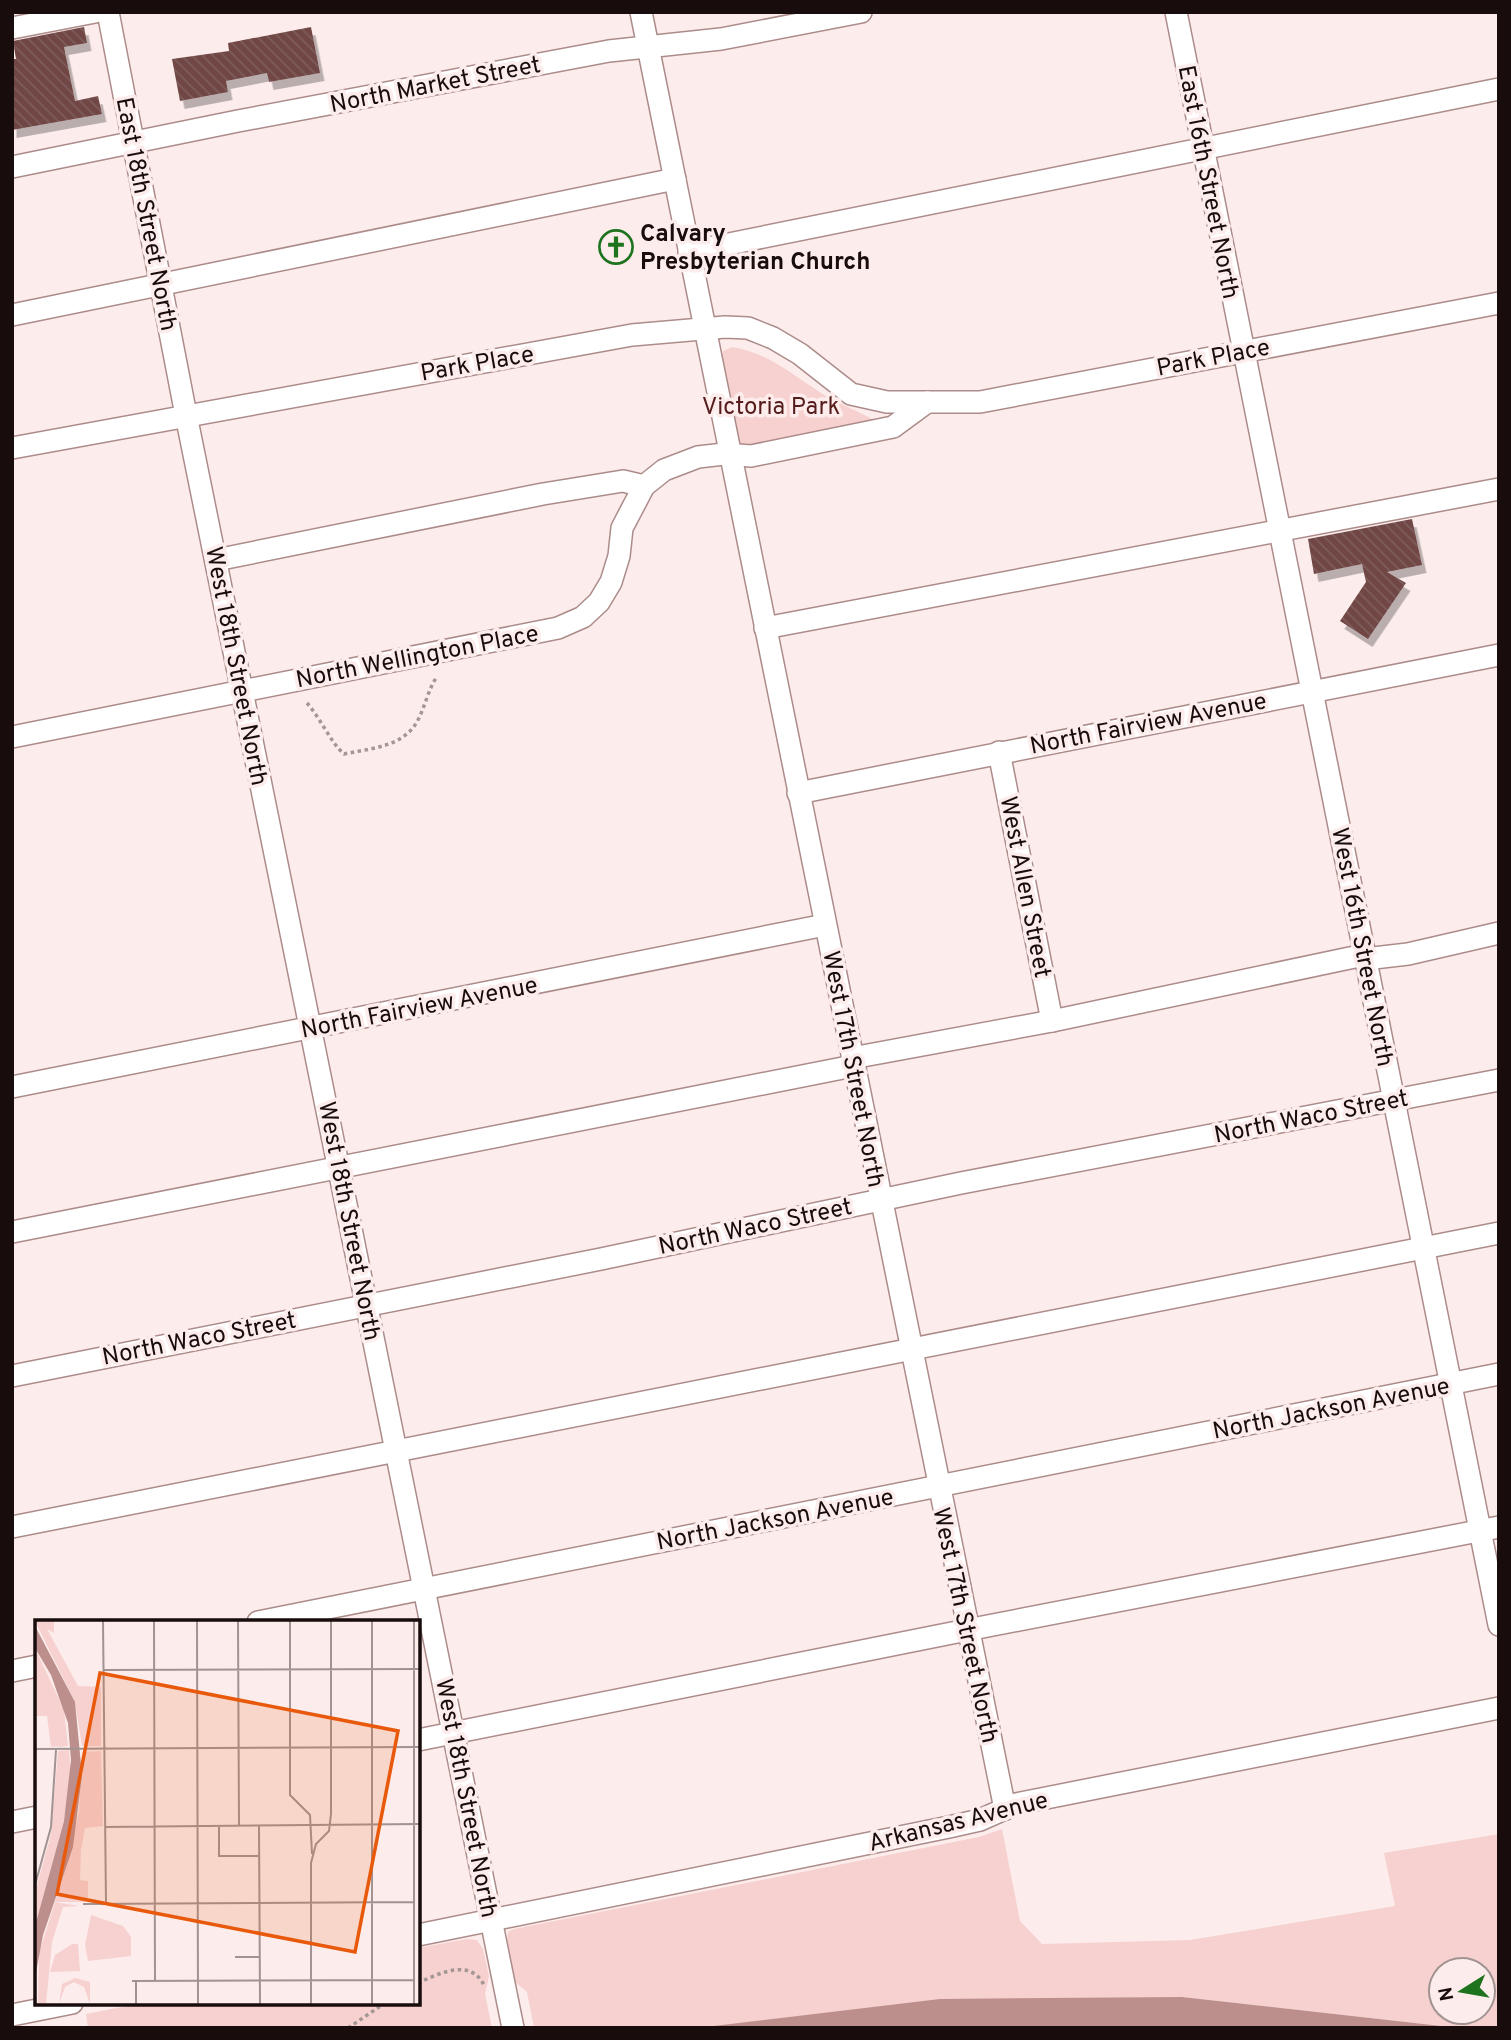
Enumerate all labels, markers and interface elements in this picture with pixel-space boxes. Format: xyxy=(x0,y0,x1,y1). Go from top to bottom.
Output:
street label: North Market Street xyxy=(328,51,543,121)
street label: East 16th Street North xyxy=(1170,63,1244,302)
street label: East 18th Street North xyxy=(108,95,182,334)
place label: Calvary Presbyterian Church xyxy=(640,220,871,278)
church icon: Calvary Presbyterian Church xyxy=(597,228,635,266)
street label: Park Place xyxy=(1154,333,1273,385)
street label: Park Place xyxy=(418,340,536,390)
park label: Victoria Park xyxy=(702,393,840,423)
street label: West 18th Street North xyxy=(197,544,273,788)
street label: North Wellington Place xyxy=(293,620,541,696)
street label: North Fairview Avenue xyxy=(1027,687,1269,763)
street label: West Allen Street xyxy=(992,794,1056,981)
street label: West 16th Street North xyxy=(1323,825,1399,1069)
street label: West 17th Street North xyxy=(814,949,890,1190)
street label: North Fairview Avenue xyxy=(298,971,540,1047)
street label: North Waco Street xyxy=(1212,1084,1411,1151)
street label: West 18th Street North xyxy=(310,1099,386,1343)
street label: North Waco Street xyxy=(656,1193,855,1263)
street label: North Waco Street xyxy=(100,1306,299,1373)
street label: North Jackson Avenue xyxy=(1210,1372,1452,1448)
street label: North Jackson Avenue xyxy=(654,1483,896,1559)
street label: West 17th Street North xyxy=(924,1505,1004,1746)
inset map xyxy=(35,1620,420,2005)
street label: West 18th Street North xyxy=(427,1676,503,1920)
street label: Arkansas Avenue xyxy=(866,1786,1051,1860)
north arrow xyxy=(1427,1956,1497,2026)
text: N xyxy=(1434,1985,1460,2003)

